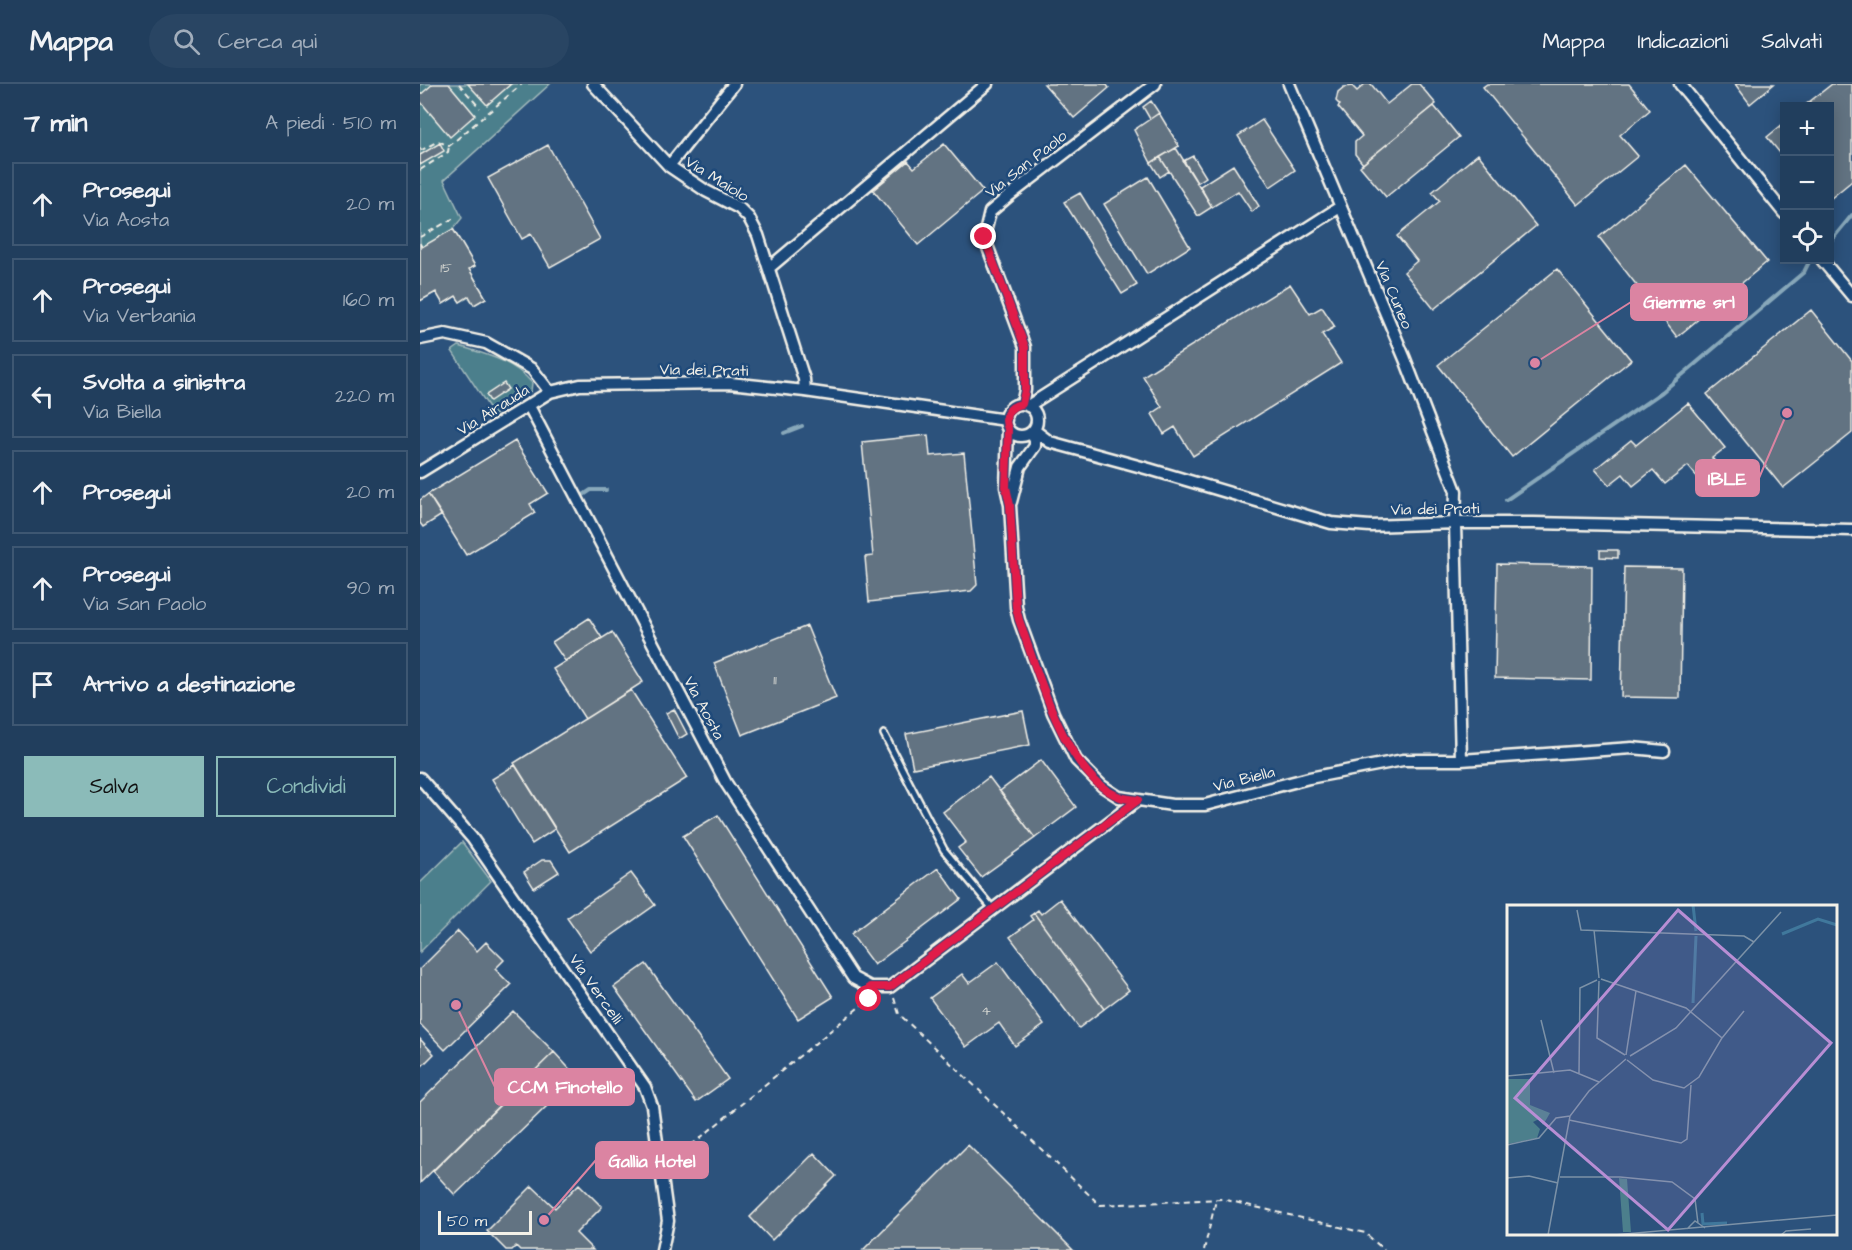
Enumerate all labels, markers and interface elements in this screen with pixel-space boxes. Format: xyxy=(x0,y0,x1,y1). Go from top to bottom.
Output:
search box xyxy=(149,14,569,68)
text: Mappa xyxy=(30,22,113,61)
icon: search xyxy=(170,25,203,58)
text: Cerca qui xyxy=(218,26,317,57)
text: Mappa xyxy=(1542,27,1605,56)
text: Indicazioni xyxy=(1638,27,1728,56)
text: Salvati xyxy=(1761,27,1822,56)
map controls xyxy=(1780,102,1834,264)
button: + xyxy=(1780,102,1834,156)
text: 7 min xyxy=(24,105,88,141)
text: A piedi · 510 m xyxy=(265,109,396,137)
street label: Via San Paolo xyxy=(980,125,1072,203)
street label: Via Maiolo xyxy=(681,151,753,207)
button: − xyxy=(1780,156,1834,210)
text: Prosegui xyxy=(83,175,170,206)
icon: ahead xyxy=(26,188,59,221)
text: 20 m xyxy=(346,190,394,218)
text: Via Aosta xyxy=(83,206,169,234)
button: locate xyxy=(1780,210,1834,264)
route end xyxy=(970,223,996,249)
house number: 15 xyxy=(440,258,452,278)
street label: Via Cuneo xyxy=(1370,258,1418,332)
text: Prosegui xyxy=(83,271,170,302)
icon: ahead xyxy=(26,284,59,317)
callout: Giemme srl xyxy=(1631,284,1747,320)
text: 160 m xyxy=(343,286,394,314)
text: Giemme srl xyxy=(1643,290,1735,315)
text: Via Verbania xyxy=(83,302,196,330)
street label: Via dei Prati xyxy=(659,358,749,382)
text: Svolta a sinistra xyxy=(83,367,245,398)
street label: Via Airauda xyxy=(453,379,533,441)
icon: left xyxy=(26,380,59,413)
text: 220 m xyxy=(335,382,394,410)
text: Via Biella xyxy=(83,398,161,426)
callout: IBLE xyxy=(1696,460,1759,496)
text: IBLE xyxy=(1708,467,1747,492)
icon: ahead xyxy=(26,476,59,509)
text: Prosegui xyxy=(83,477,170,508)
text: 20 m xyxy=(346,478,394,506)
street label: Via dei Prati xyxy=(1390,497,1480,521)
text: Prosegui xyxy=(83,559,170,590)
icon: ahead xyxy=(26,572,59,605)
text: 90 m xyxy=(346,574,394,602)
text: Via San Paolo xyxy=(83,590,206,618)
icon: arrive xyxy=(26,668,59,701)
text: Arrivo a destinazione xyxy=(83,669,295,700)
house number: 11 xyxy=(773,670,777,690)
street label: Via Aosta xyxy=(678,672,730,744)
button: Salva xyxy=(24,756,204,817)
button: Condividi xyxy=(216,756,396,817)
street label: Via Biella xyxy=(1211,761,1277,797)
inset map xyxy=(1507,905,1837,1235)
street label: Via Vercelli xyxy=(564,950,629,1029)
route start xyxy=(855,985,881,1011)
house number: 4 xyxy=(981,1001,991,1021)
callout: CCM Finotello xyxy=(495,1069,634,1105)
text: CCM Finotello xyxy=(508,1075,623,1100)
callout: Gallia Hotel xyxy=(596,1142,708,1178)
text: Gallia Hotel xyxy=(608,1149,696,1174)
scale bar xyxy=(438,1208,532,1236)
text: 50 m xyxy=(447,1210,487,1232)

